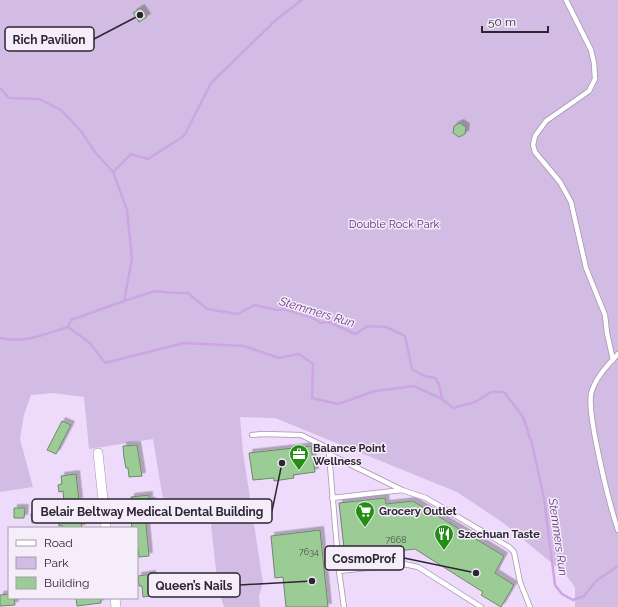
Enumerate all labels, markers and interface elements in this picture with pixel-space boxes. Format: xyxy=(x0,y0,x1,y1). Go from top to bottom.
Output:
scale bar xyxy=(482,8,548,34)
text: 50 m xyxy=(488,15,516,29)
callout: Rich Pavilion xyxy=(5,27,94,51)
text: Rich Pavilion xyxy=(13,33,85,47)
park label: Double Rock Park xyxy=(349,218,440,231)
water label: Stemmers Run xyxy=(277,294,357,330)
place label: Balance Point Wellness xyxy=(313,442,386,468)
office icon: Balance Point Wellness xyxy=(288,443,310,471)
water label: Stemmers Run xyxy=(545,496,570,577)
callout: Belair Beltway Medical Dental Building xyxy=(32,499,272,523)
supermarket icon: Grocery Outlet xyxy=(354,500,376,528)
text: Belair Beltway Medical Dental Building xyxy=(41,505,263,519)
place label: Grocery Outlet xyxy=(379,505,458,518)
restaurant icon: Szechuan Taste xyxy=(433,523,455,551)
legend xyxy=(8,527,138,599)
place label: Szechuan Taste xyxy=(458,528,540,541)
house number: 7668 xyxy=(385,535,407,545)
text: Road xyxy=(44,536,73,550)
callout: CosmoProf xyxy=(325,546,404,570)
house number: 7634 xyxy=(299,547,319,557)
text: CosmoProf xyxy=(332,552,396,566)
text: Park xyxy=(44,556,69,570)
callout: Queen’s Nails xyxy=(148,573,240,597)
text: Building xyxy=(44,576,90,590)
text: Queen’s Nails xyxy=(156,579,232,593)

